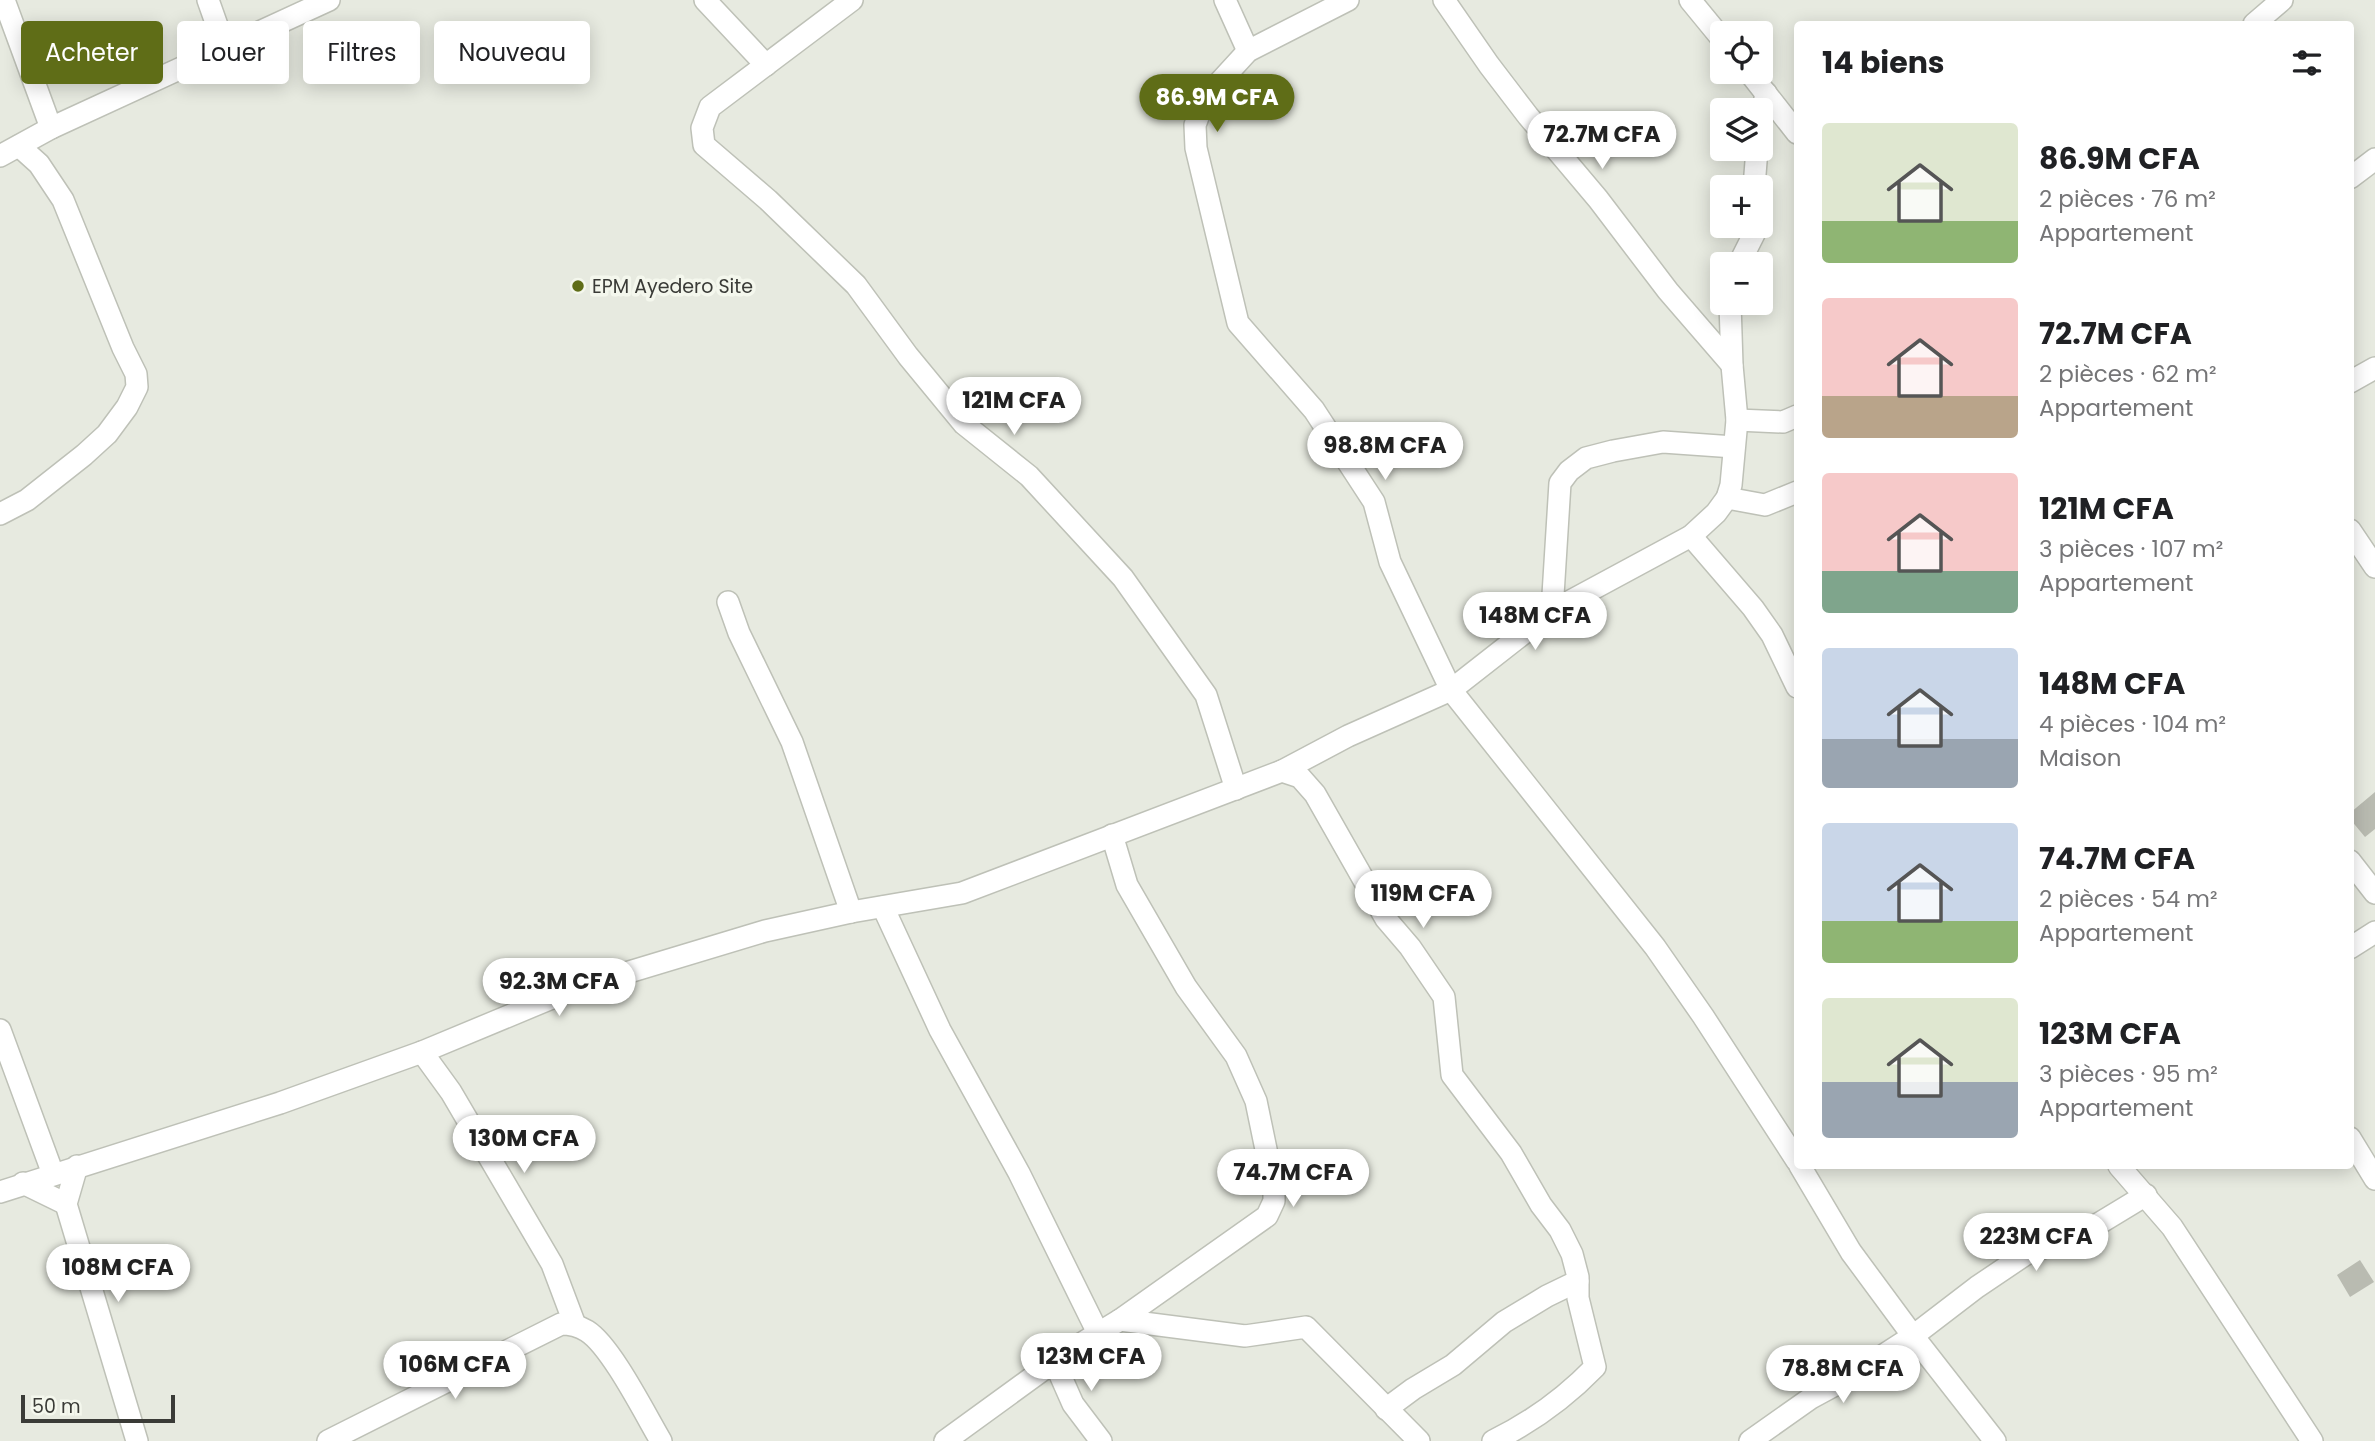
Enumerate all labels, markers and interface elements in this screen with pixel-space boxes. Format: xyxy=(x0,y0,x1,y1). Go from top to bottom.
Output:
chip: Acheter xyxy=(21,21,163,84)
chip: Louer xyxy=(177,21,289,84)
chip: Filtres xyxy=(303,21,420,84)
chip: Nouveau xyxy=(434,21,590,84)
map controls xyxy=(1710,21,1773,315)
button: locate xyxy=(1710,21,1773,84)
text: 14 biens xyxy=(1822,41,1945,84)
icon: filters xyxy=(2288,44,2326,82)
pin: 86.9M CFA xyxy=(1137,74,1297,134)
text: 86.9M CFA xyxy=(1155,81,1279,113)
button: layers xyxy=(1710,98,1773,161)
pin: 72.7M CFA xyxy=(1522,111,1682,171)
text: 72.7M CFA xyxy=(1543,118,1661,150)
text: 86.9M CFA xyxy=(2039,137,2200,180)
icon: home xyxy=(1878,151,1962,235)
button: + xyxy=(1710,175,1773,238)
text: 2 pièces · 76 m² xyxy=(2039,183,2216,215)
text: Appartement xyxy=(2039,217,2193,249)
button: − xyxy=(1710,252,1773,315)
place label: EPM Ayedero Site xyxy=(592,273,753,300)
marker: EPM Ayedero Site xyxy=(570,278,586,294)
text: 72.7M CFA xyxy=(2039,312,2192,355)
icon: home xyxy=(1878,326,1962,410)
text: 2 pièces · 62 m² xyxy=(2039,358,2216,390)
pin: 121M CFA xyxy=(942,378,1086,437)
text: 121M CFA xyxy=(962,384,1066,416)
text: Appartement xyxy=(2039,392,2193,424)
pin: 98.8M CFA xyxy=(1305,422,1465,482)
text: 98.8M CFA xyxy=(1323,429,1447,461)
text: 121M CFA xyxy=(2039,487,2174,530)
icon: home xyxy=(1878,501,1962,585)
text: 3 pièces · 107 m² xyxy=(2039,533,2223,565)
text: Appartement xyxy=(2039,567,2193,599)
pin: 148M CFA xyxy=(1463,592,1607,652)
text: 148M CFA xyxy=(1479,599,1591,631)
text: 148M CFA xyxy=(2039,662,2185,705)
icon: home xyxy=(1878,676,1962,760)
text: 4 pièces · 104 m² xyxy=(2039,708,2226,740)
text: Maison xyxy=(2039,742,2121,774)
text: 74.7M CFA xyxy=(2039,837,2195,880)
icon: home xyxy=(1878,851,1962,935)
pin: 119M CFA xyxy=(1351,870,1495,930)
text: 119M CFA xyxy=(1371,877,1475,909)
text: 2 pièces · 54 m² xyxy=(2039,883,2218,915)
text: Appartement xyxy=(2039,917,2193,949)
pin: 92.3M CFA xyxy=(479,958,639,1018)
text: 92.3M CFA xyxy=(499,965,619,997)
text: 123M CFA xyxy=(2039,1012,2181,1055)
icon: home xyxy=(1878,1026,1962,1110)
text: 3 pièces · 95 m² xyxy=(2039,1058,2218,1090)
text: Appartement xyxy=(2039,1092,2193,1124)
pin: 130M CFA xyxy=(452,1116,596,1175)
text: 130M CFA xyxy=(469,1122,579,1154)
pin: 74.7M CFA xyxy=(1213,1150,1373,1209)
text: 74.7M CFA xyxy=(1233,1156,1353,1188)
pin: 223M CFA xyxy=(1964,1214,2108,1273)
text: 223M CFA xyxy=(1979,1220,2093,1252)
pin: 108M CFA xyxy=(46,1244,190,1304)
text: 108M CFA xyxy=(62,1251,174,1283)
pin: 123M CFA xyxy=(1019,1334,1163,1393)
text: 123M CFA xyxy=(1037,1340,1145,1372)
pin: 106M CFA xyxy=(383,1342,527,1401)
pin: 78.8M CFA xyxy=(1763,1346,1923,1405)
text: 106M CFA xyxy=(399,1348,511,1380)
text: 78.8M CFA xyxy=(1782,1352,1904,1384)
scale bar xyxy=(21,1392,175,1424)
text: 50 m xyxy=(32,1393,81,1420)

